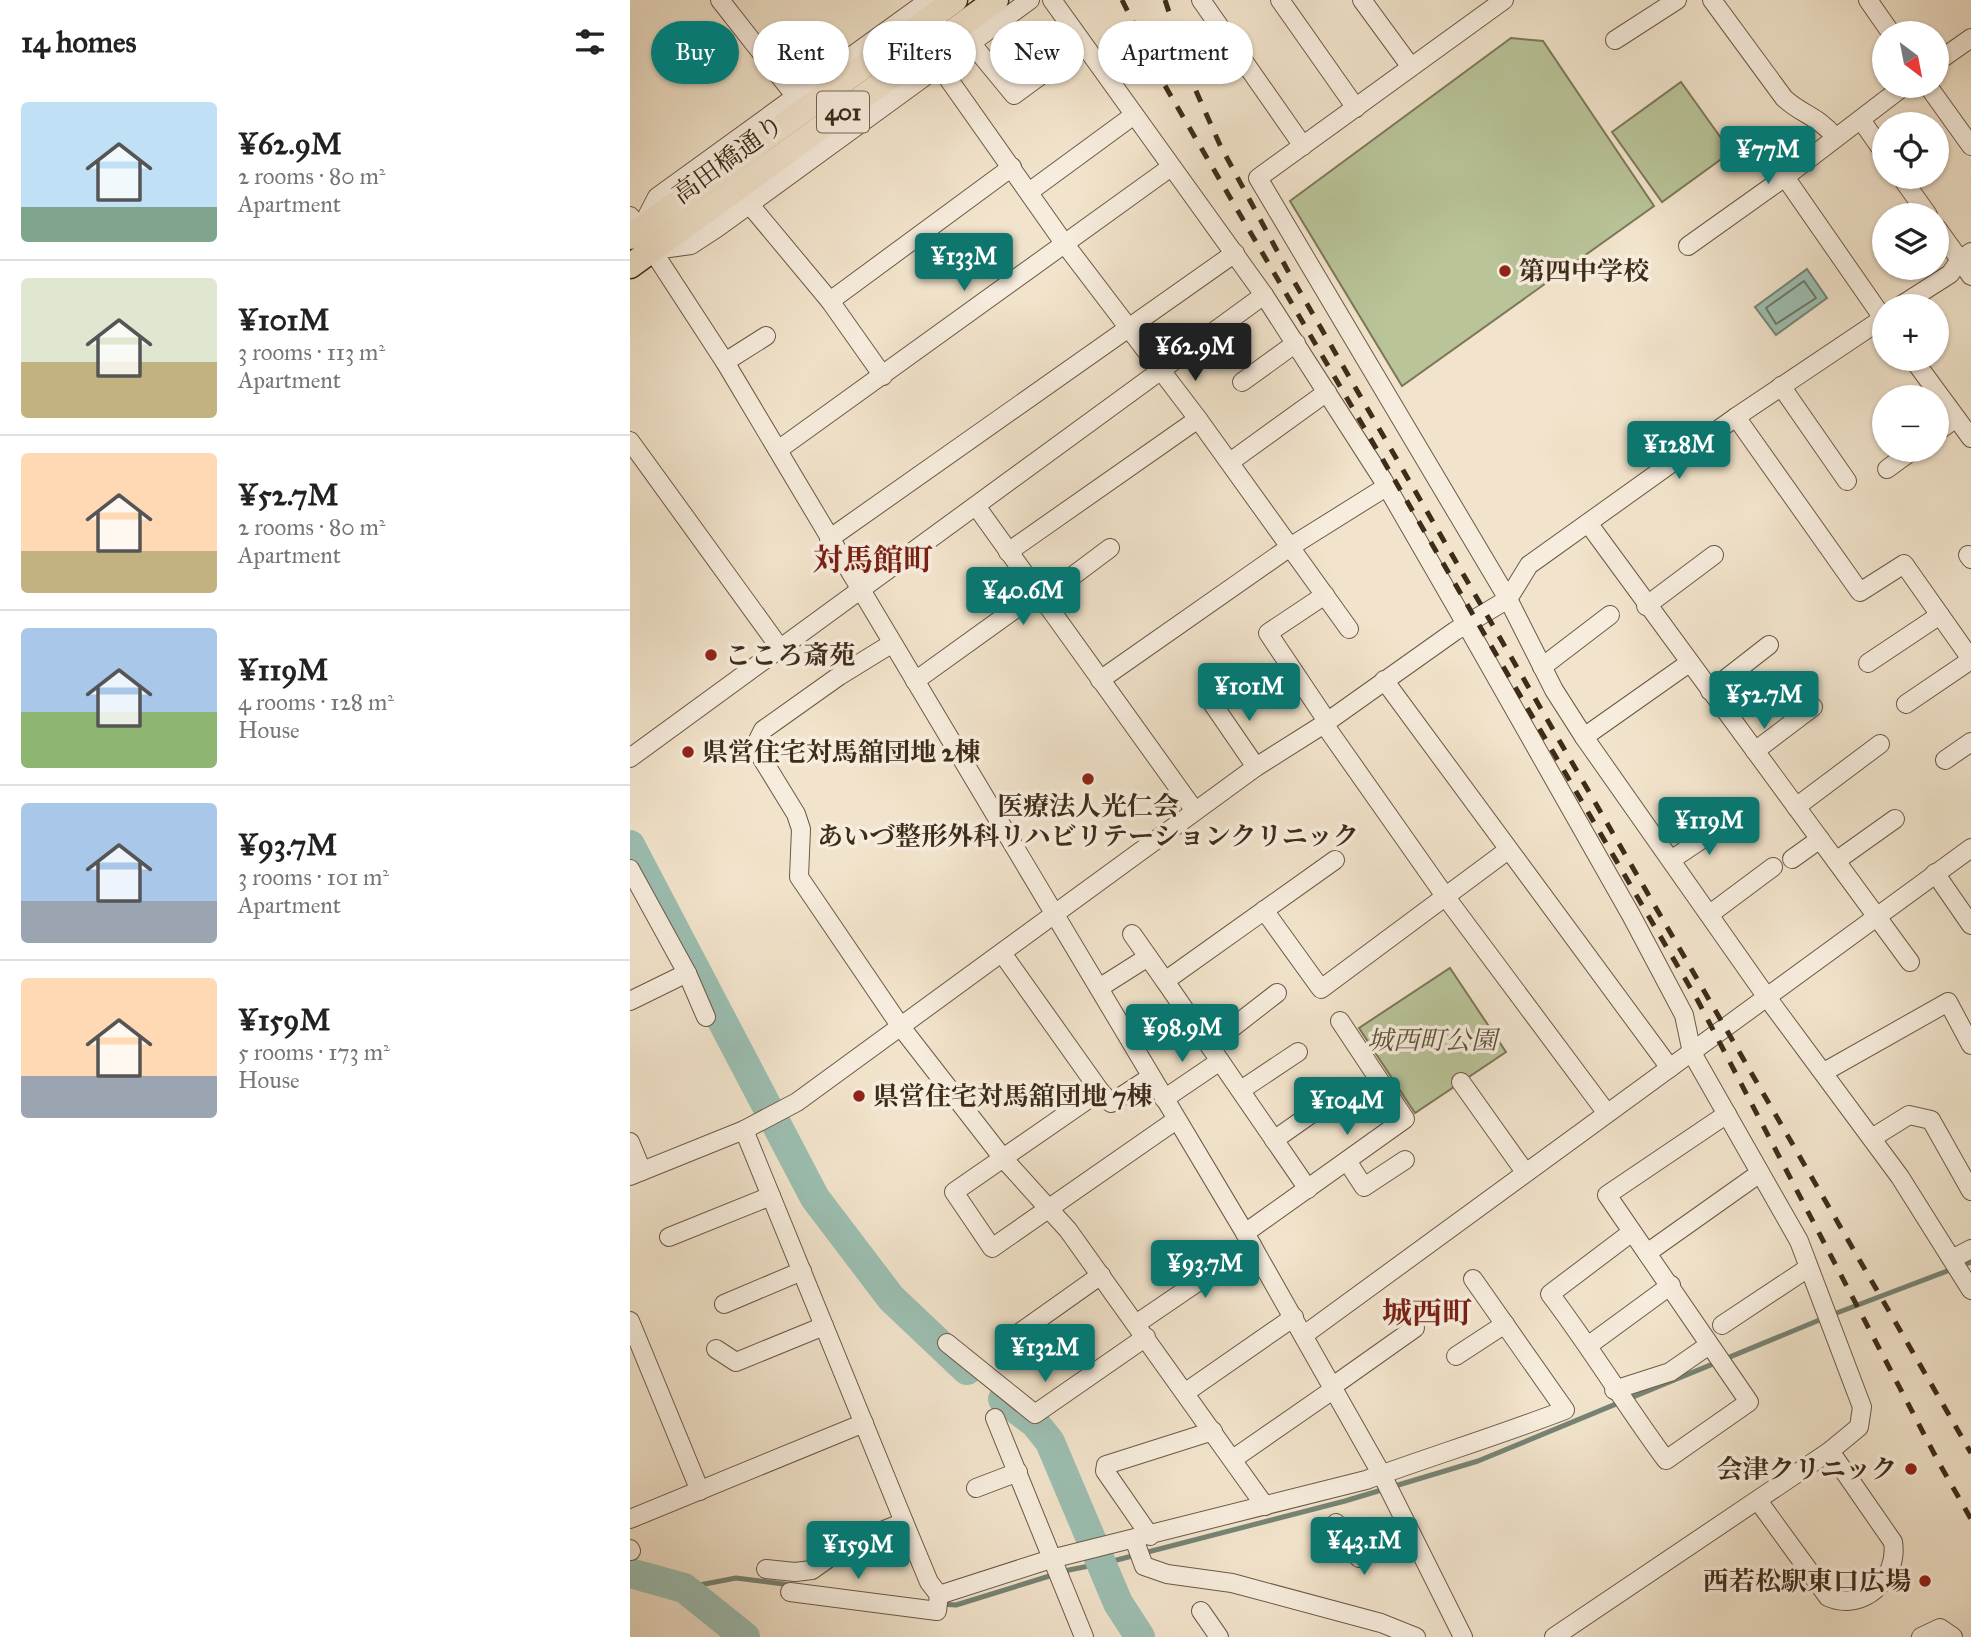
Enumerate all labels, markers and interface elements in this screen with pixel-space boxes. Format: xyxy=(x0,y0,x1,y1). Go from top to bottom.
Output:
chip: Buy xyxy=(651,21,739,84)
chip: Rent xyxy=(753,21,849,84)
chip: Filters xyxy=(863,21,976,84)
chip: New xyxy=(990,21,1084,84)
chip: Apartment xyxy=(1098,21,1253,84)
north arrow xyxy=(1872,21,1950,98)
map controls xyxy=(1872,21,1949,462)
icon: filters xyxy=(571,23,609,61)
text: 14 homes xyxy=(21,24,136,60)
road number: 401 xyxy=(817,92,869,132)
street label: 高田橋通り xyxy=(666,108,790,210)
button: locate xyxy=(1872,112,1949,189)
text: ¥62.9M xyxy=(238,126,342,162)
pin: ¥77M xyxy=(1727,127,1809,186)
icon: home xyxy=(77,130,161,214)
text: ¥77M xyxy=(1736,135,1800,163)
text: 2 rooms · 80 m² xyxy=(238,162,385,190)
text: Apartment xyxy=(238,190,341,218)
button: layers xyxy=(1872,203,1949,280)
pin: ¥133M xyxy=(915,233,1013,293)
text: ¥133M xyxy=(931,242,997,270)
place label: 第四中学校 xyxy=(1519,255,1649,287)
marker: 第四中学校 xyxy=(1497,263,1513,279)
button: + xyxy=(1872,294,1949,371)
text: ¥101M xyxy=(238,302,329,338)
icon: home xyxy=(77,306,161,390)
pin: ¥62.9M xyxy=(1138,324,1252,383)
text: ¥62.9M xyxy=(1155,332,1235,360)
text: 3 rooms · 113 m² xyxy=(238,338,385,366)
text: Apartment xyxy=(238,366,341,394)
button: − xyxy=(1872,385,1949,462)
pin: ¥128M xyxy=(1630,421,1728,481)
text: ¥128M xyxy=(1643,430,1715,458)
text: ¥52.7M xyxy=(238,477,338,513)
icon: home xyxy=(77,481,161,565)
text: 2 rooms · 80 m² xyxy=(238,513,385,541)
text: Apartment xyxy=(238,541,341,569)
district label: 対馬館町 xyxy=(813,542,933,578)
pin: ¥40.6M xyxy=(966,568,1080,627)
text: ¥40.6M xyxy=(982,576,1064,604)
place label: こころ斎苑 xyxy=(725,639,855,671)
marker: こころ斎苑 xyxy=(703,647,719,663)
text: ¥119M xyxy=(238,652,328,688)
icon: home xyxy=(77,656,161,740)
pin: ¥101M xyxy=(1200,664,1298,723)
text: ¥101M xyxy=(1214,672,1284,700)
pin: ¥52.7M xyxy=(1707,672,1821,731)
text: ¥52.7M xyxy=(1726,680,1803,708)
text: 4 rooms · 128 m² xyxy=(238,688,394,716)
text: House xyxy=(238,716,300,744)
place label: 県営住宅対馬舘団地 2棟 xyxy=(702,736,980,768)
marker: 県営住宅対馬舘団地 2棟 xyxy=(680,744,696,760)
marker: 医療法人光仁会 あいづ整形外科リハビリテーションクリニック xyxy=(1080,771,1096,787)
place label: 医療法人光仁会 あいづ整形外科リハビリテーションクリニック xyxy=(817,790,1359,852)
pin: ¥119M xyxy=(1660,798,1758,857)
text: ¥119M xyxy=(1674,806,1744,834)
text: ¥93.7M xyxy=(238,827,337,863)
icon: home xyxy=(77,831,161,915)
text: 3 rooms · 101 m² xyxy=(238,863,389,891)
text: Apartment xyxy=(238,891,341,919)
text: ¥159M xyxy=(238,1002,330,1038)
pin: ¥98.9M xyxy=(1125,1004,1239,1064)
icon: home xyxy=(77,1006,161,1090)
text: ¥98.9M xyxy=(1142,1013,1222,1041)
park label: 城西町公園 xyxy=(1367,1024,1501,1056)
text: 5 rooms · 173 m² xyxy=(238,1038,390,1066)
text: House xyxy=(238,1066,300,1094)
pin: ¥104M xyxy=(1298,1078,1396,1137)
place label: 県営住宅対馬舘団地 7棟 xyxy=(873,1080,1152,1112)
text: ¥104M xyxy=(1310,1086,1384,1114)
marker: 県営住宅対馬舘団地 7棟 xyxy=(851,1088,867,1104)
pin: ¥93.7M xyxy=(1148,1240,1262,1300)
text: ¥93.7M xyxy=(1167,1249,1243,1277)
district label: 城西町 xyxy=(1382,1295,1472,1331)
pin: ¥132M xyxy=(996,1324,1094,1384)
text: ¥132M xyxy=(1011,1333,1079,1361)
place label: 会津クリニック xyxy=(1717,1453,1897,1485)
marker: 会津クリニック xyxy=(1903,1461,1919,1477)
pin: ¥43.1M xyxy=(1307,1518,1421,1577)
pin: ¥159M xyxy=(809,1522,907,1581)
text: ¥43.1M xyxy=(1327,1526,1401,1554)
text: ¥159M xyxy=(823,1530,893,1558)
place label: 西若松駅東口広場 xyxy=(1703,1565,1911,1597)
marker: 西若松駅東口広場 xyxy=(1917,1573,1933,1589)

